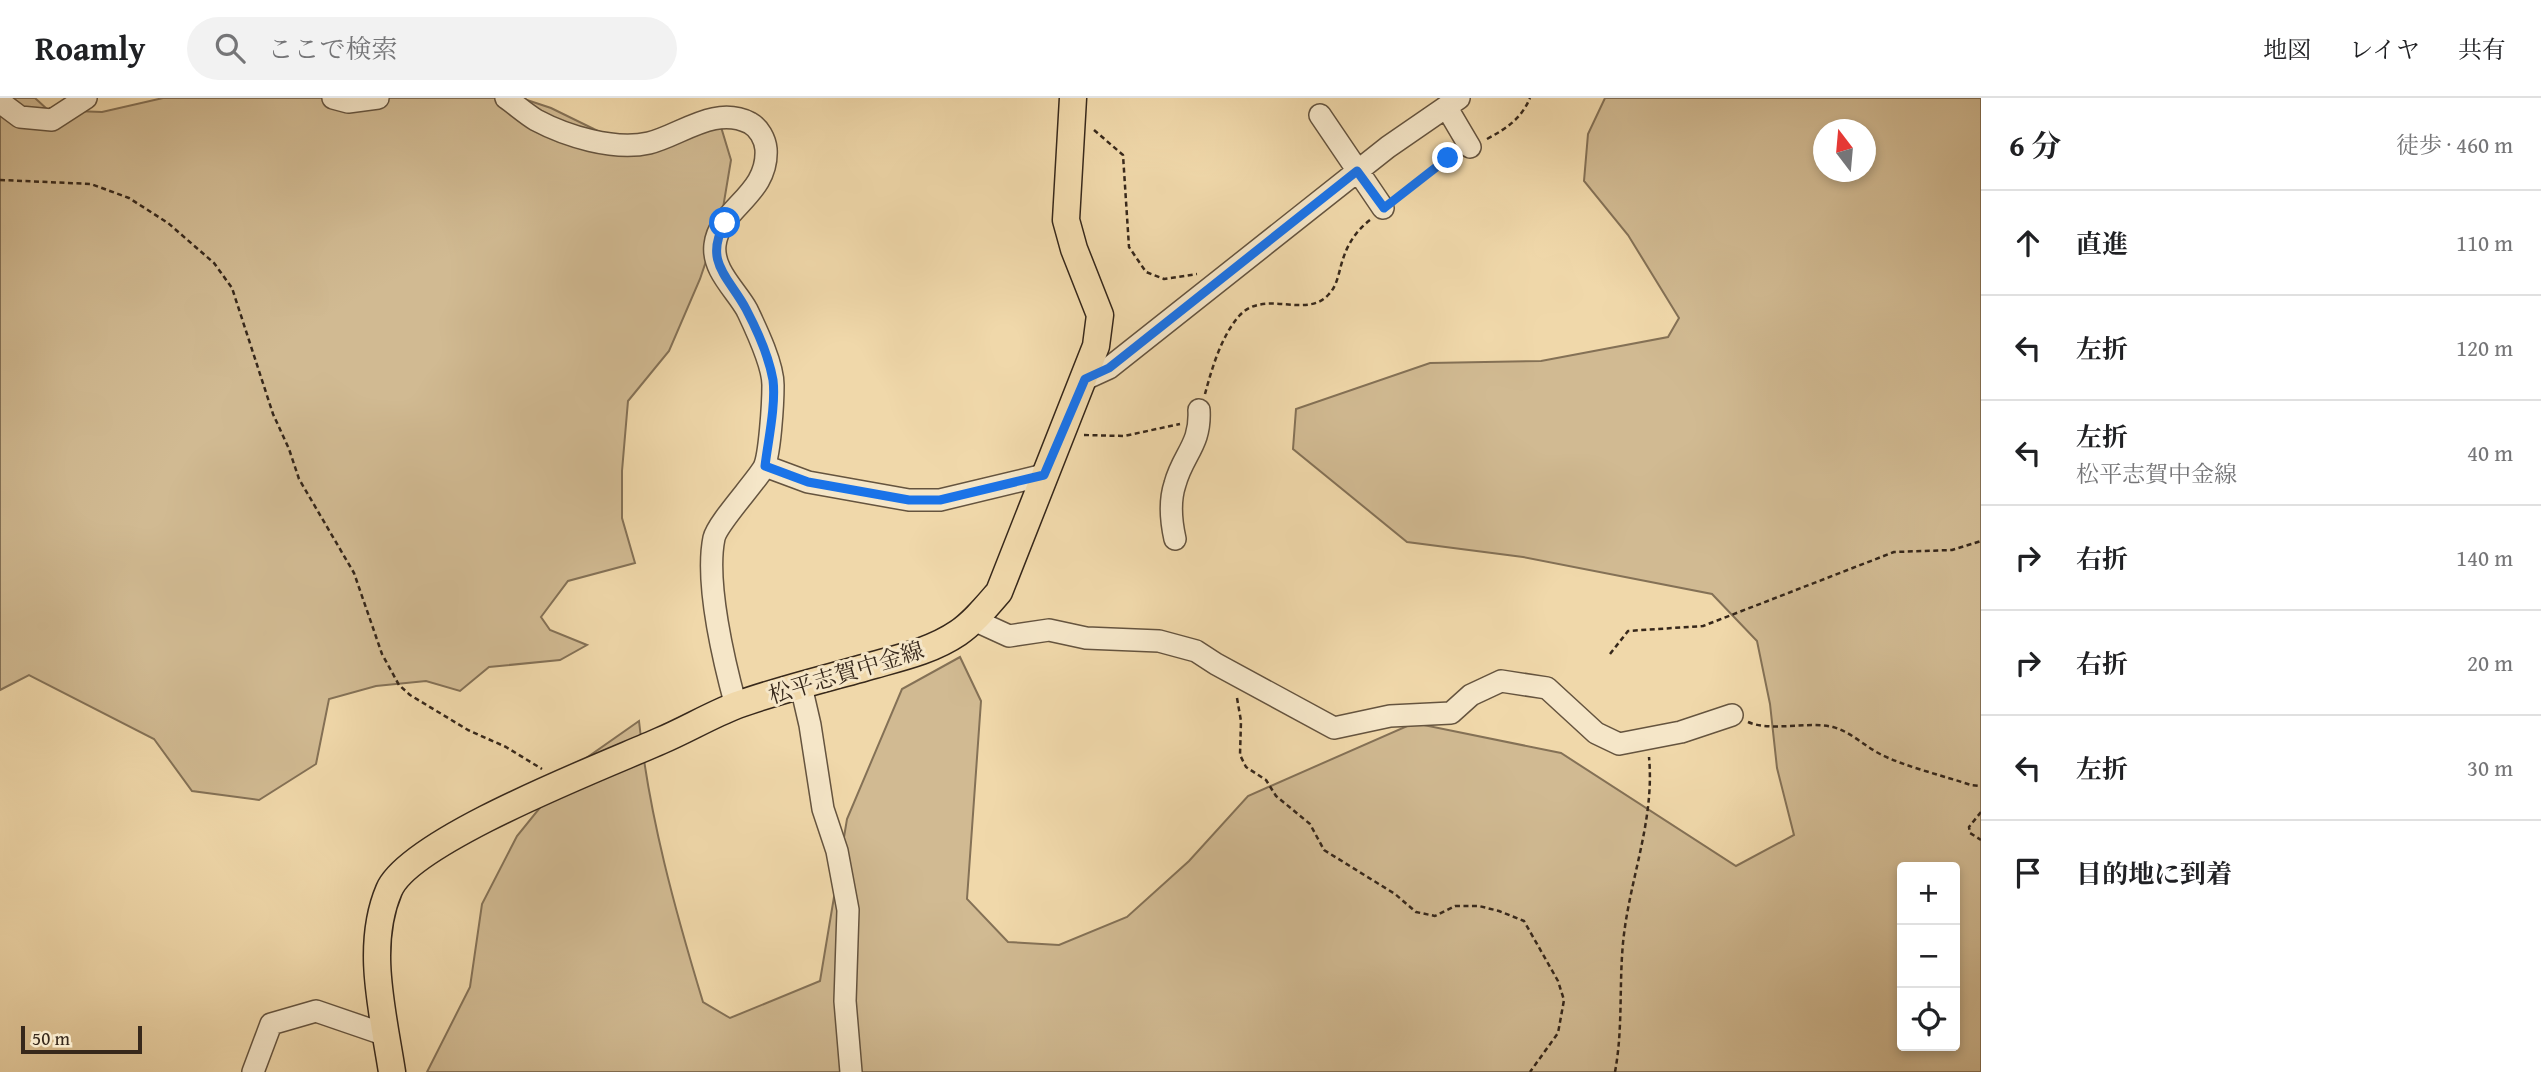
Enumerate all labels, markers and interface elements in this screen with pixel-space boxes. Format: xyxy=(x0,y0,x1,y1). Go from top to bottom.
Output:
search box xyxy=(187,17,677,80)
text: Roamly xyxy=(35,24,145,72)
icon: search xyxy=(211,29,249,67)
text: ここで検索 xyxy=(267,29,397,68)
text: 地図 xyxy=(2263,32,2311,67)
text: レイヤ xyxy=(2349,32,2420,67)
text: 共有 xyxy=(2458,32,2506,67)
north arrow xyxy=(1813,119,1876,182)
text: 6 分 xyxy=(2009,123,2061,167)
text: 徒歩 · 460 m xyxy=(2396,128,2513,161)
route end xyxy=(1432,142,1463,173)
route start xyxy=(709,207,740,238)
icon: ahead xyxy=(2009,224,2047,262)
text: 直進 xyxy=(2076,224,2128,263)
text: 110 m xyxy=(2456,226,2513,259)
icon: left xyxy=(2009,329,2047,367)
text: 左折 xyxy=(2076,329,2128,368)
text: 120 m xyxy=(2456,331,2513,364)
text: 左折 xyxy=(2076,417,2128,456)
icon: left xyxy=(2009,434,2047,472)
text: 40 m xyxy=(2467,436,2513,469)
text: 松平志賀中金線 xyxy=(2076,457,2237,490)
icon: right xyxy=(2009,539,2047,577)
text: 右折 xyxy=(2076,539,2128,578)
text: 140 m xyxy=(2456,541,2513,574)
street label: 松平志賀中金線 xyxy=(764,633,928,711)
icon: right xyxy=(2009,644,2047,682)
text: 右折 xyxy=(2076,644,2128,683)
text: 20 m xyxy=(2467,646,2513,679)
icon: left xyxy=(2009,749,2047,787)
text: 左折 xyxy=(2076,749,2128,788)
text: 30 m xyxy=(2467,751,2513,784)
icon: arrive xyxy=(2009,854,2047,892)
text: 目的地に到着 xyxy=(2076,854,2232,893)
map controls xyxy=(1897,862,1960,1051)
button: + xyxy=(1897,862,1960,925)
button: − xyxy=(1897,925,1960,988)
button: locate xyxy=(1897,988,1960,1051)
scale bar xyxy=(21,1023,142,1055)
text: 50 m xyxy=(32,1024,70,1052)

